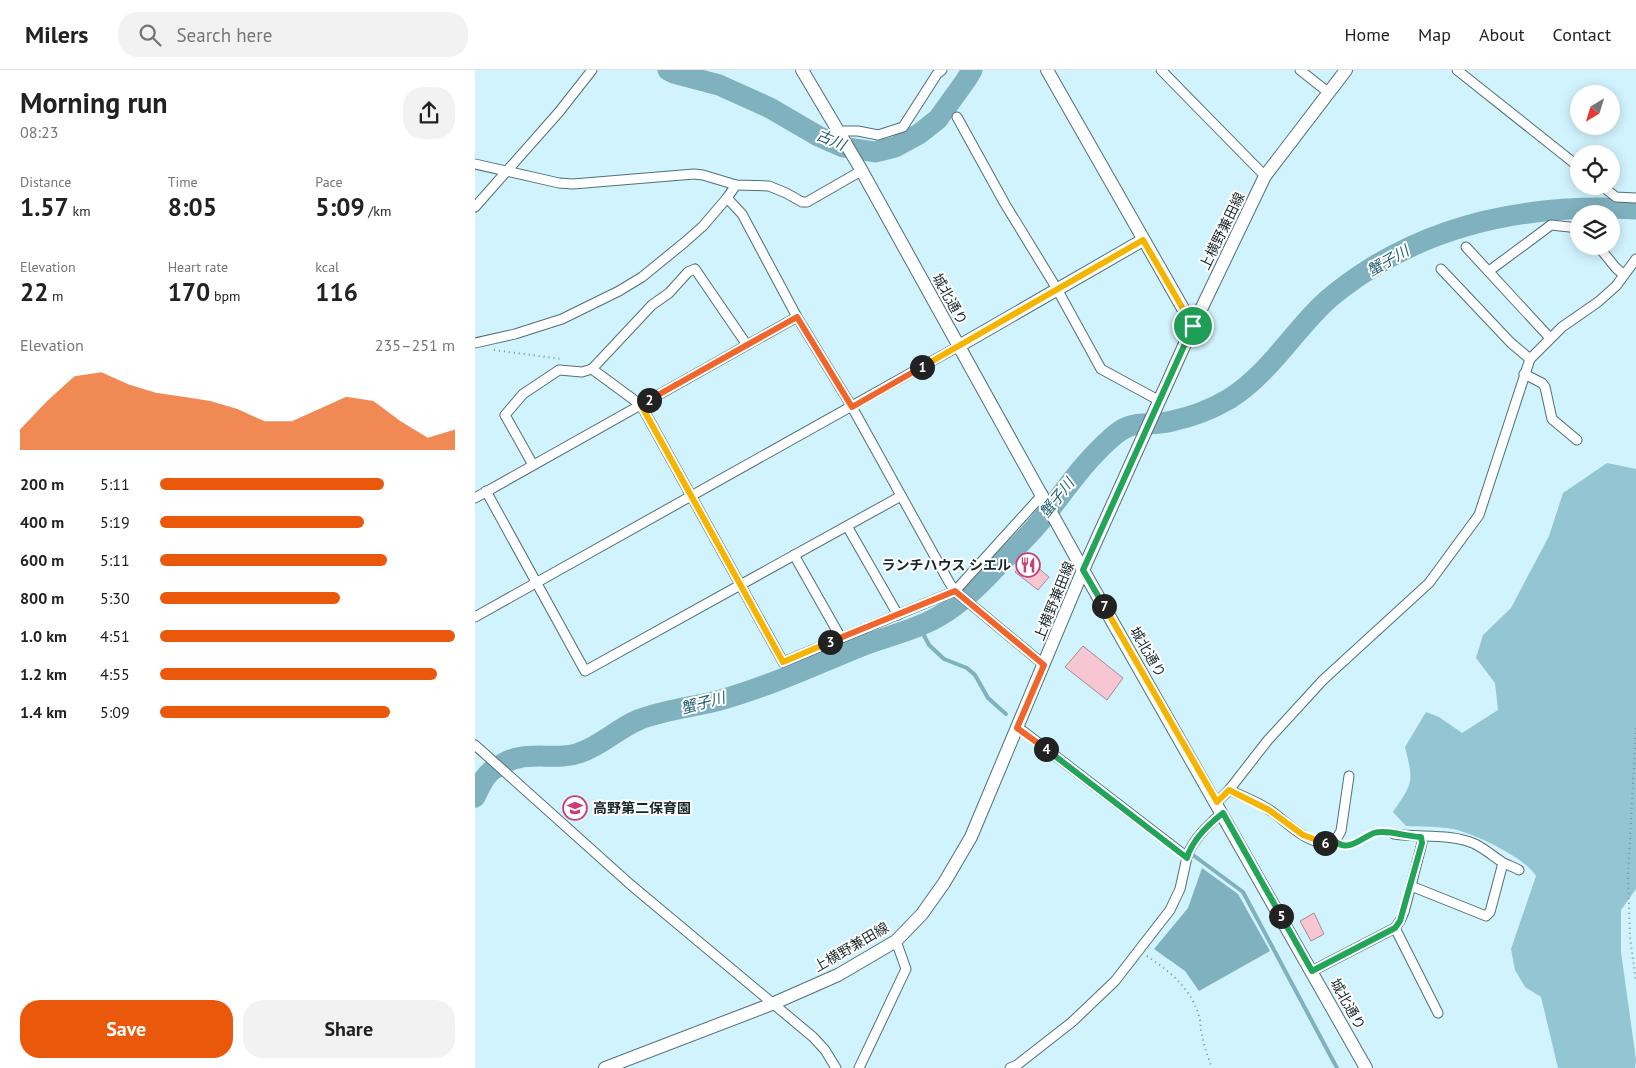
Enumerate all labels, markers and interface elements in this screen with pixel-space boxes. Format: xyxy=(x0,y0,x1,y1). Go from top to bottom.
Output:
search box xyxy=(118,12,468,57)
text: Milers xyxy=(25,19,88,50)
icon: search xyxy=(136,21,164,49)
text: Search here xyxy=(176,23,272,47)
text: Home xyxy=(1344,23,1390,46)
text: Map xyxy=(1418,23,1451,46)
text: About xyxy=(1479,23,1525,46)
text: Contact xyxy=(1553,23,1611,46)
text: Morning run xyxy=(20,84,168,121)
north arrow xyxy=(1570,85,1620,135)
map controls xyxy=(1570,85,1620,255)
button: share xyxy=(403,87,455,139)
text: 08:23 xyxy=(20,122,58,142)
water label: 古川 xyxy=(814,125,851,155)
button: locate xyxy=(1570,145,1620,195)
text: Distance xyxy=(20,173,71,191)
text: Time xyxy=(168,173,198,191)
text: Pace xyxy=(315,173,343,191)
street label: 上横野兼田線 xyxy=(1195,189,1249,273)
text: 1.57 xyxy=(20,191,69,223)
text: 8:05 xyxy=(168,191,217,223)
text: 5:09 xyxy=(315,191,365,223)
text: km xyxy=(69,202,91,220)
text: /km xyxy=(365,202,391,220)
button: layers xyxy=(1570,205,1620,255)
water label: 蟹子川 xyxy=(1364,240,1414,280)
text: Elevation xyxy=(20,258,76,276)
text: Heart rate xyxy=(168,258,228,276)
text: kcal xyxy=(315,258,339,276)
street label: 城北通り xyxy=(929,270,971,328)
text: 22 xyxy=(20,276,48,308)
text: 170 xyxy=(168,276,210,308)
text: 116 xyxy=(315,276,358,308)
text: m xyxy=(48,287,63,305)
text: bpm xyxy=(210,287,240,305)
pin xyxy=(1172,305,1214,347)
icon: arrive xyxy=(1179,312,1207,340)
text: Elevation xyxy=(20,335,84,355)
text: 235–251 m xyxy=(375,335,455,355)
pin: 1 xyxy=(909,354,935,380)
text: 1 xyxy=(919,358,926,376)
pin: 2 xyxy=(637,388,661,412)
text: 2 xyxy=(646,391,653,409)
water label: 蟹子川 xyxy=(1035,473,1079,521)
text: 200 m xyxy=(20,474,64,494)
text: 5:11 xyxy=(100,474,130,494)
text: 400 m xyxy=(20,512,64,532)
text: 5:19 xyxy=(100,512,130,532)
text: 600 m xyxy=(20,550,64,570)
text: 5:11 xyxy=(100,550,130,570)
restaurant icon: ランチハウス シエル xyxy=(1015,552,1041,578)
place label: ランチハウス シエル xyxy=(881,556,1011,574)
street label: 上横野兼田線 xyxy=(1030,559,1078,643)
text: 800 m xyxy=(20,588,64,608)
text: 5:30 xyxy=(100,588,130,608)
pin: 7 xyxy=(1091,594,1117,618)
text: 7 xyxy=(1101,597,1108,615)
street label: 城北通り xyxy=(1126,623,1170,681)
text: 1.0 km xyxy=(20,626,67,646)
text: 4:51 xyxy=(100,626,130,646)
pin: 3 xyxy=(817,630,843,654)
text: 3 xyxy=(827,633,834,651)
text: 1.2 km xyxy=(20,664,67,684)
text: 4:55 xyxy=(100,664,130,684)
water label: 蟹子川 xyxy=(679,687,729,718)
text: 1.4 km xyxy=(20,702,67,722)
text: 5:09 xyxy=(100,702,130,722)
pin: 4 xyxy=(1033,736,1059,762)
text: 4 xyxy=(1043,740,1050,758)
school or university icon: 高野第二保育園 xyxy=(562,795,588,821)
place label: 高野第二保育園 xyxy=(593,799,691,817)
pin: 6 xyxy=(1313,830,1337,856)
text: 6 xyxy=(1322,834,1329,852)
pin: 5 xyxy=(1269,904,1293,928)
text: 5 xyxy=(1278,907,1285,925)
street label: 上横野兼田線 xyxy=(810,918,892,976)
street label: 城北通り xyxy=(1327,975,1369,1033)
button: Save xyxy=(20,1000,233,1058)
button: Share xyxy=(243,1000,455,1058)

